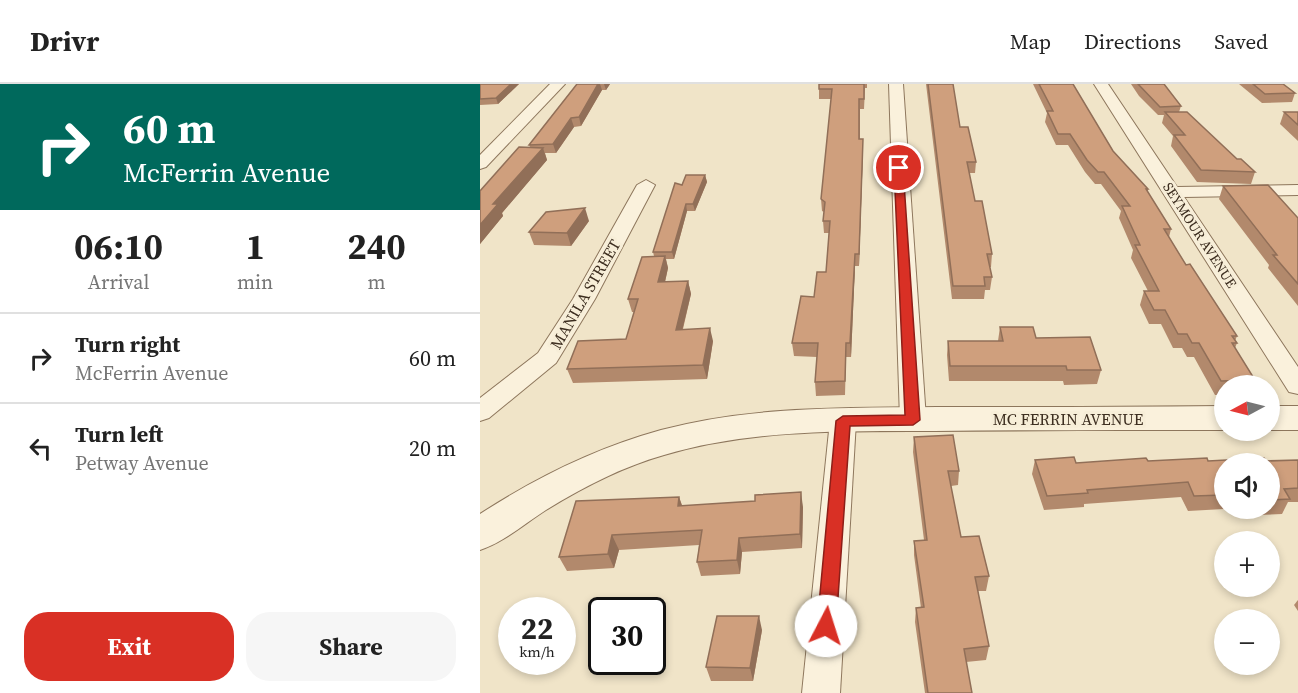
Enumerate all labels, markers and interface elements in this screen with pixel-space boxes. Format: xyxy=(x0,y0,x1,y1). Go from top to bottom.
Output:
text: Drivr xyxy=(30,22,99,60)
text: Map xyxy=(1010,27,1051,56)
text: Directions xyxy=(1084,27,1181,56)
text: Saved xyxy=(1214,27,1268,56)
text: 60 m xyxy=(123,99,216,157)
icon: right xyxy=(24,108,102,186)
pin xyxy=(873,142,924,193)
icon: arrive xyxy=(882,151,915,184)
text: McFerrin Avenue xyxy=(123,154,330,191)
street label: SEYMOUR AVENUE xyxy=(1158,178,1242,292)
text: 06:10 xyxy=(74,222,163,271)
text: 1 xyxy=(245,222,265,271)
text: 240 xyxy=(347,222,406,271)
street label: MANILA STREET xyxy=(545,235,626,353)
text: Arrival xyxy=(88,268,149,296)
text: min xyxy=(237,268,273,296)
text: m xyxy=(368,268,386,296)
text: Turn right xyxy=(75,329,180,359)
icon: right xyxy=(24,342,57,375)
text: 60 m xyxy=(409,343,456,373)
text: McFerrin Avenue xyxy=(75,359,228,387)
north arrow xyxy=(1214,375,1280,441)
map controls xyxy=(1214,375,1280,675)
street label: MC FERRIN AVENUE xyxy=(993,408,1144,430)
text: Turn left xyxy=(75,419,163,449)
icon: left xyxy=(24,432,57,465)
text: 20 m xyxy=(409,433,456,463)
text: Petway Avenue xyxy=(75,449,209,477)
button: sound xyxy=(1214,453,1280,519)
button: + xyxy=(1214,531,1280,597)
position arrow xyxy=(794,594,858,658)
speed limit sign: 30 xyxy=(588,597,666,675)
text: 22 xyxy=(521,608,553,649)
button: − xyxy=(1214,609,1280,675)
button: Exit xyxy=(24,612,234,681)
button: Share xyxy=(246,612,456,681)
text: km/h xyxy=(519,641,555,662)

